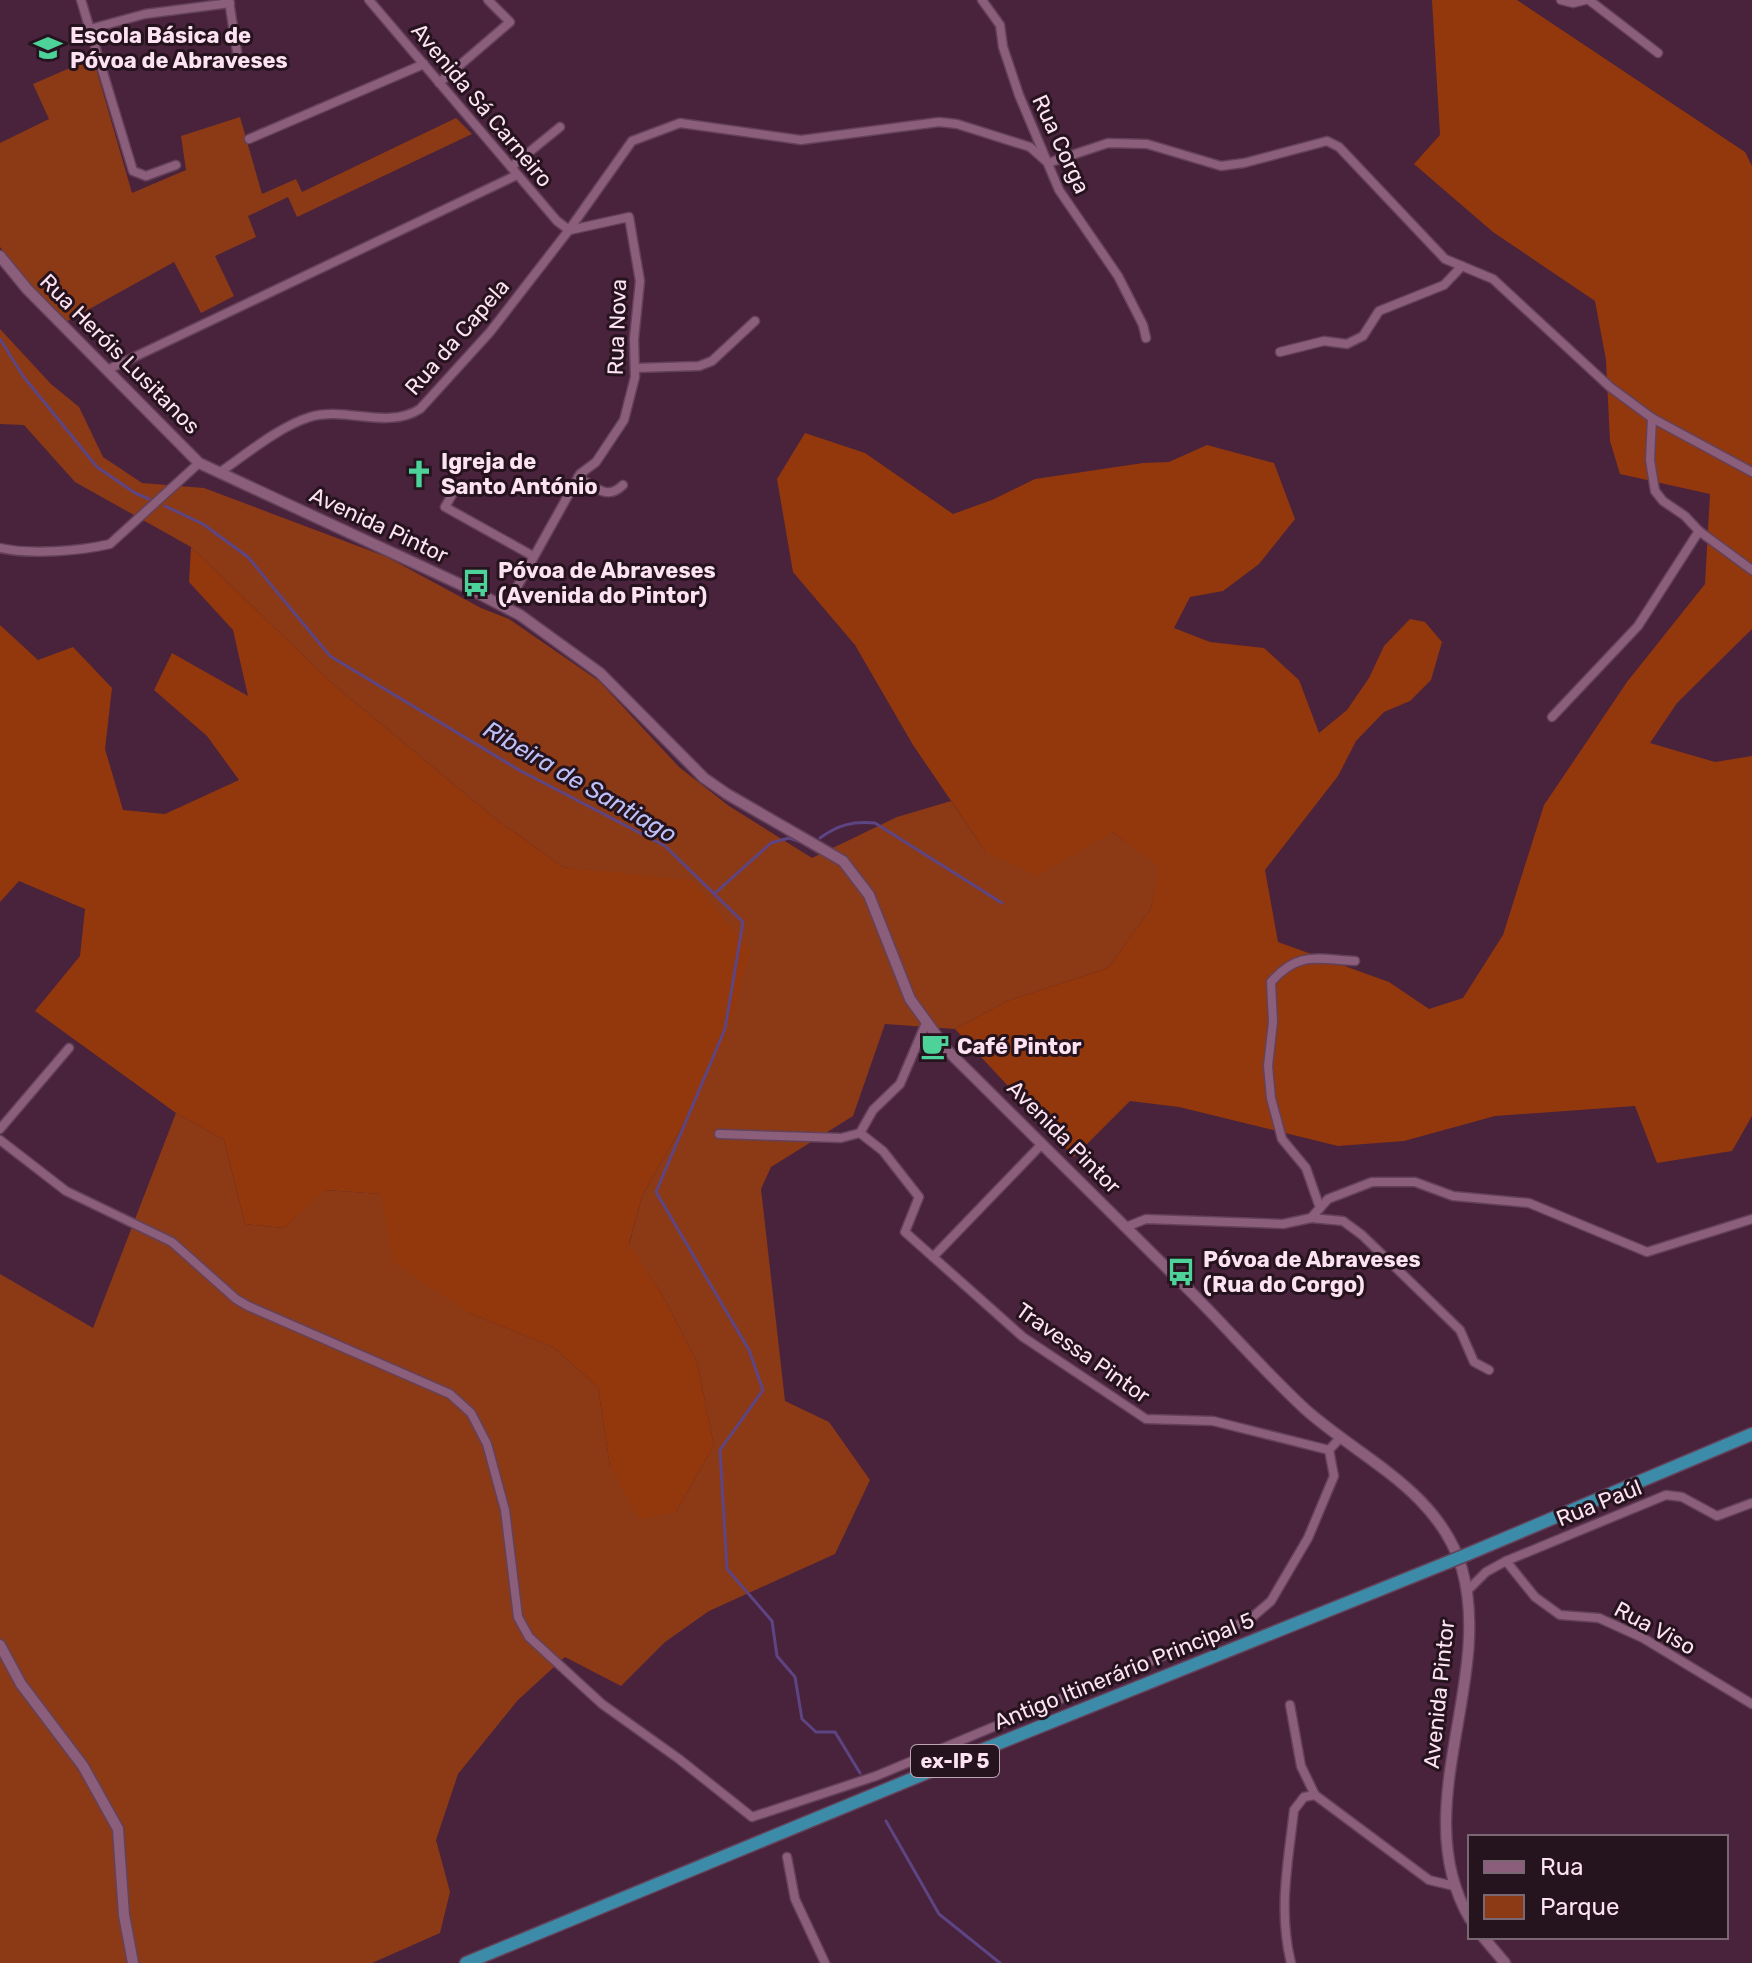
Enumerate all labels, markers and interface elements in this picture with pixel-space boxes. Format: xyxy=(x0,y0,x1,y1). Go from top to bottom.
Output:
street label: Avenida Sá Carneiro xyxy=(406,18,558,192)
place label: Escola Básica de Póvoa de Abraveses xyxy=(70,22,288,74)
school or university icon: Escola Básica de Póvoa de Abraveses xyxy=(33,33,63,63)
street label: Rua Corga xyxy=(1026,90,1096,198)
street label: Rua Heróis Lusitanos xyxy=(34,268,206,440)
street label: Rua da Capela xyxy=(399,273,515,401)
street label: Rua Nova xyxy=(602,278,632,376)
place label: Igreja de Santo António xyxy=(441,448,598,500)
church icon: Igreja de Santo António xyxy=(404,459,434,489)
street label: Avenida Pintor xyxy=(305,481,453,569)
place label: Póvoa de Abraveses (Avenida do Pintor) xyxy=(498,557,716,609)
bus stop icon: Póvoa de Abraveses (Avenida do Pintor) xyxy=(461,568,491,598)
water label: Ribeira de Santiago xyxy=(478,715,682,849)
cafe icon: Café Pintor xyxy=(920,1031,950,1061)
place label: Café Pintor xyxy=(957,1033,1082,1060)
street label: Avenida Pintor xyxy=(1002,1075,1127,1200)
place label: Póvoa de Abraveses (Rua do Corgo) xyxy=(1203,1246,1421,1298)
bus stop icon: Póvoa de Abraveses (Rua do Corgo) xyxy=(1166,1257,1196,1287)
street label: Travessa Pintor xyxy=(1011,1297,1156,1410)
street label: Rua Paúl xyxy=(1552,1474,1646,1532)
street label: Rua Viso xyxy=(1610,1595,1700,1661)
street label: Antigo Itinerário Principal 5 xyxy=(990,1606,1258,1736)
street label: Avenida Pintor xyxy=(1418,1618,1460,1770)
road number: ex-IP 5 xyxy=(911,1745,999,1777)
legend xyxy=(1468,1835,1728,1939)
text: Rua xyxy=(1540,1853,1583,1881)
text: Parque xyxy=(1540,1893,1619,1921)

